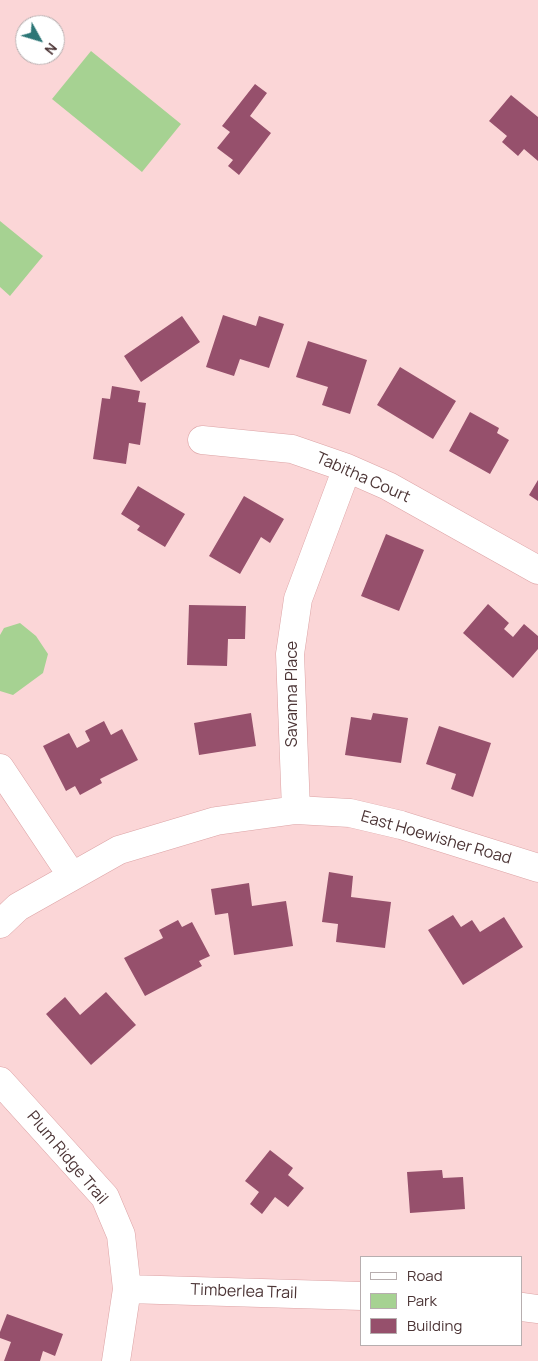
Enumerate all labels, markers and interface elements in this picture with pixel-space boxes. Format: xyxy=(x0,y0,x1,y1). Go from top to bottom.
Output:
north arrow xyxy=(15,15,65,65)
text: N xyxy=(41,39,62,59)
street label: Tabitha Court xyxy=(313,449,413,507)
street label: Savanna Place xyxy=(283,641,303,747)
street label: East Hoewisher Road xyxy=(359,807,513,869)
street label: Plum Ridge Trail xyxy=(23,1108,111,1208)
legend xyxy=(360,1256,523,1346)
text: Road xyxy=(407,1265,443,1286)
street label: Timberlea Trail xyxy=(190,1281,298,1303)
text: Park xyxy=(407,1290,437,1311)
text: Building xyxy=(407,1315,462,1336)

